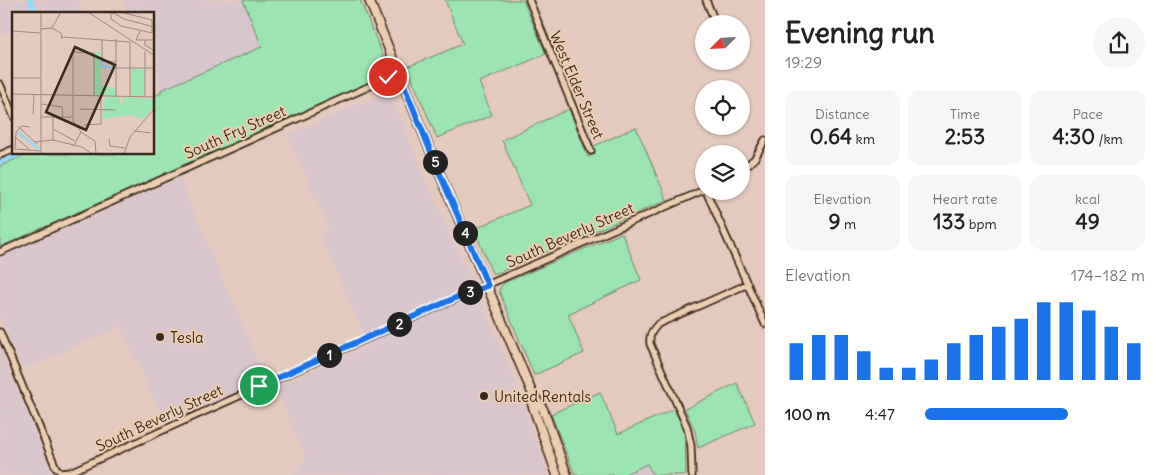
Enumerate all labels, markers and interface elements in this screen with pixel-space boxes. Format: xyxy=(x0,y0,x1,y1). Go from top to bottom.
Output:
inset map xyxy=(12,12,155,155)
north arrow xyxy=(695,15,750,70)
map controls xyxy=(695,15,750,200)
text: Evening run xyxy=(785,15,935,51)
button: share xyxy=(1093,17,1145,69)
street label: West Elder Street xyxy=(546,28,608,142)
text: 19:29 xyxy=(785,52,822,72)
pin xyxy=(367,56,409,98)
icon: check xyxy=(374,63,402,91)
button: locate xyxy=(695,80,750,135)
street label: South Fry Street xyxy=(181,101,289,163)
text: Distance xyxy=(815,105,870,123)
text: Time xyxy=(950,105,980,123)
text: Pace xyxy=(1072,105,1103,123)
text: 0.64 xyxy=(810,123,852,150)
text: 2:53 xyxy=(945,123,985,150)
text: 4:30 xyxy=(1052,123,1095,150)
text: km xyxy=(852,130,875,148)
text: /km xyxy=(1095,130,1123,148)
button: layers xyxy=(695,145,750,200)
pin: 5 xyxy=(422,150,448,174)
text: 5 xyxy=(431,153,440,171)
text: Elevation xyxy=(814,190,871,208)
text: Heart rate xyxy=(933,190,997,208)
text: kcal xyxy=(1075,190,1100,208)
street label: South Beverly Street xyxy=(503,198,637,272)
text: 9 xyxy=(828,208,841,235)
text: 133 xyxy=(933,208,965,235)
text: 49 xyxy=(1076,208,1100,235)
text: m xyxy=(841,215,856,233)
text: bpm xyxy=(965,215,997,233)
pin: 4 xyxy=(452,220,478,246)
text: 4 xyxy=(461,224,470,242)
text: Elevation xyxy=(785,265,851,285)
text: 174–182 m xyxy=(1071,265,1145,285)
pin: 3 xyxy=(458,280,482,304)
text: 3 xyxy=(467,283,474,301)
pin: 2 xyxy=(386,312,412,336)
text: 2 xyxy=(396,315,403,333)
place label: Tesla xyxy=(170,328,204,347)
marker: Tesla xyxy=(154,331,166,343)
pin: 1 xyxy=(316,342,342,368)
text: 1 xyxy=(327,346,332,364)
pin xyxy=(238,365,280,407)
icon: arrive xyxy=(245,372,273,400)
street label: South Beverly Street xyxy=(93,380,225,456)
place label: United Rentals xyxy=(494,387,591,406)
marker: United Rentals xyxy=(478,390,490,402)
text: 100 m xyxy=(785,404,830,424)
text: 4:47 xyxy=(865,404,895,424)

